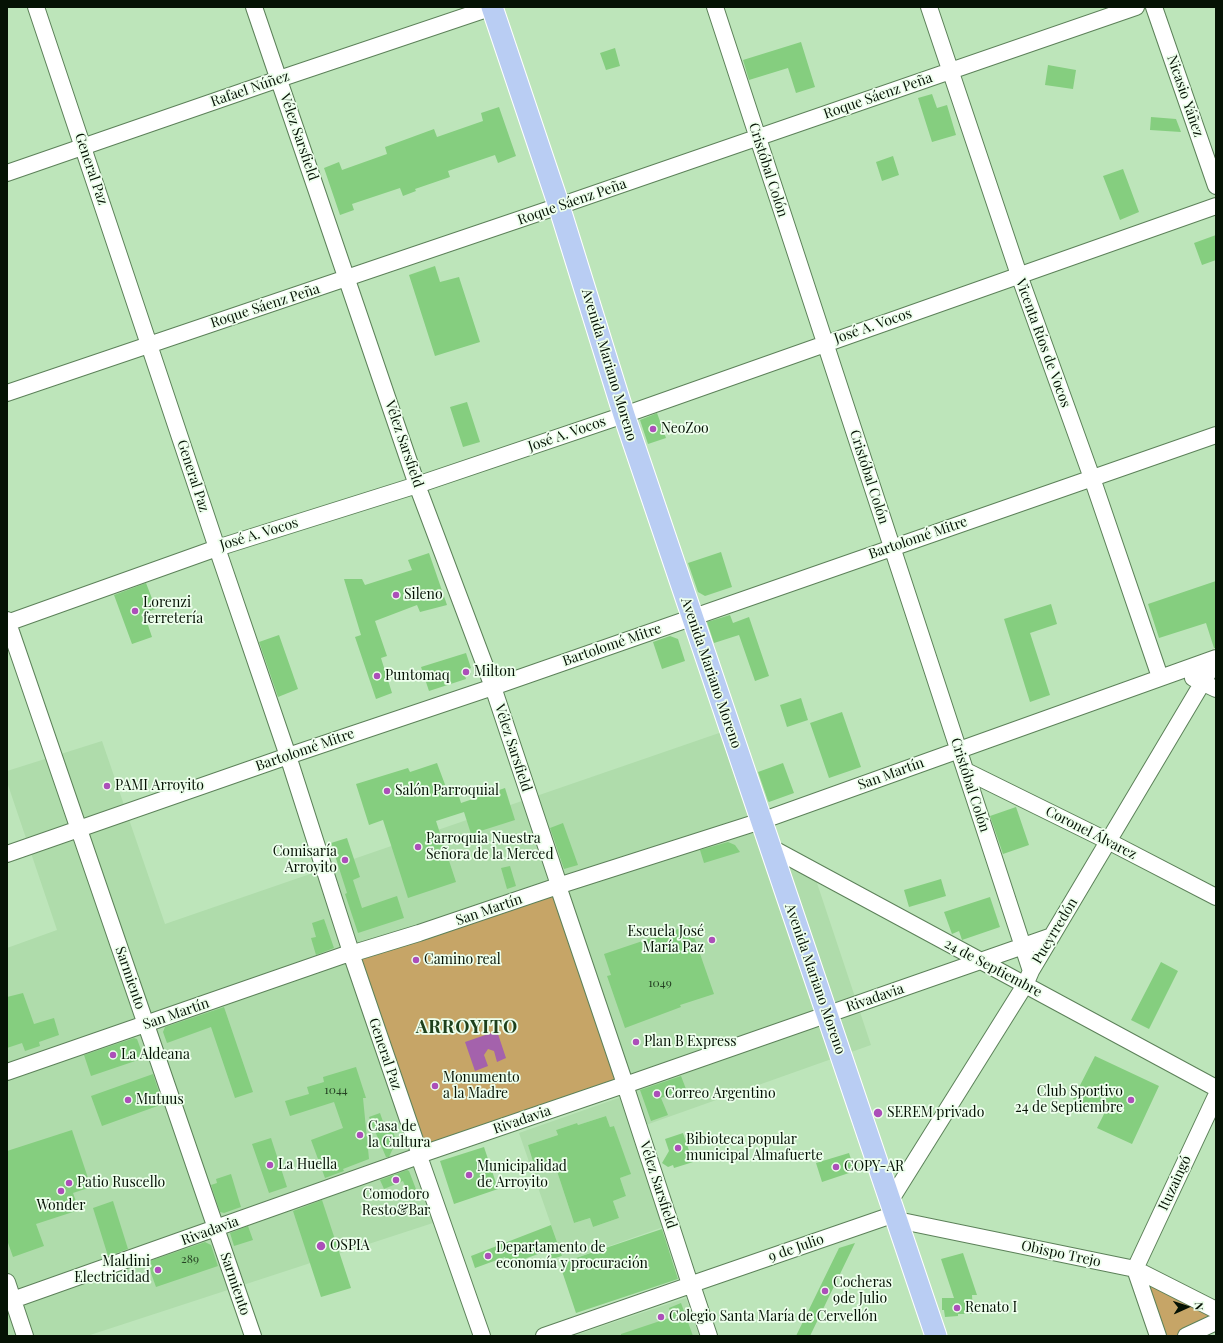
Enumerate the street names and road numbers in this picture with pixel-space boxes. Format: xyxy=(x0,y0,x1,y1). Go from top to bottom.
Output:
street label: Nicasio Yáñez xyxy=(1163,53,1207,139)
street label: Rafael Núñez xyxy=(208,68,292,110)
street label: Roque Sáenz Peña xyxy=(821,70,935,122)
street label: Vélez Sarsfield xyxy=(276,91,322,183)
street label: Cristóbal Colón xyxy=(745,121,791,219)
street label: General Paz xyxy=(71,131,111,207)
street label: Roque Sáenz Peña xyxy=(515,176,629,228)
street label: Vicenta Ríos de Vocos xyxy=(1012,276,1074,410)
street label: Roque Sáenz Peña xyxy=(208,280,322,332)
street label: Avenida Mariano Moreno xyxy=(578,287,640,443)
street label: José A. Vocos xyxy=(832,305,914,347)
street label: Vélez Sarsfield xyxy=(381,398,427,490)
street label: José A. Vocos xyxy=(526,413,608,455)
street label: Cristóbal Colón xyxy=(846,428,892,526)
street label: General Paz xyxy=(173,438,213,514)
street label: Bartolomé Mitre xyxy=(866,513,970,563)
street label: José A. Vocos xyxy=(218,514,300,554)
street label: Avenida Mariano Moreno xyxy=(677,595,745,751)
street label: Bartolomé Mitre xyxy=(560,620,664,670)
street label: Vélez Sarsfield xyxy=(491,702,535,794)
street label: Bartolomé Mitre xyxy=(253,725,357,775)
street label: Cristóbal Colón xyxy=(947,736,993,834)
street label: San Martín xyxy=(856,754,926,794)
street label: Coronel Álvarez xyxy=(1043,803,1139,863)
street label: San Martín xyxy=(454,891,524,929)
street label: Pueyrredón xyxy=(1029,895,1081,967)
street label: Avenida Mariano Moreno xyxy=(781,901,849,1057)
street label: 24 de Septiembre xyxy=(941,935,1045,1001)
street label: Sarmiento xyxy=(111,944,149,1012)
street label: Rivadavia xyxy=(844,980,906,1016)
street label: San Martín xyxy=(141,995,211,1033)
street label: General Paz xyxy=(365,1016,405,1092)
street label: Rivadavia xyxy=(491,1102,553,1138)
street label: Vélez Sarsfield xyxy=(636,1139,680,1231)
street label: Ituzaingó xyxy=(1155,1153,1195,1213)
street label: Rivadavia xyxy=(179,1213,241,1249)
street label: 9 de Julio xyxy=(766,1231,826,1265)
street label: Obispo Trejo xyxy=(1020,1237,1102,1271)
street label: Sarmiento xyxy=(216,1250,254,1318)

